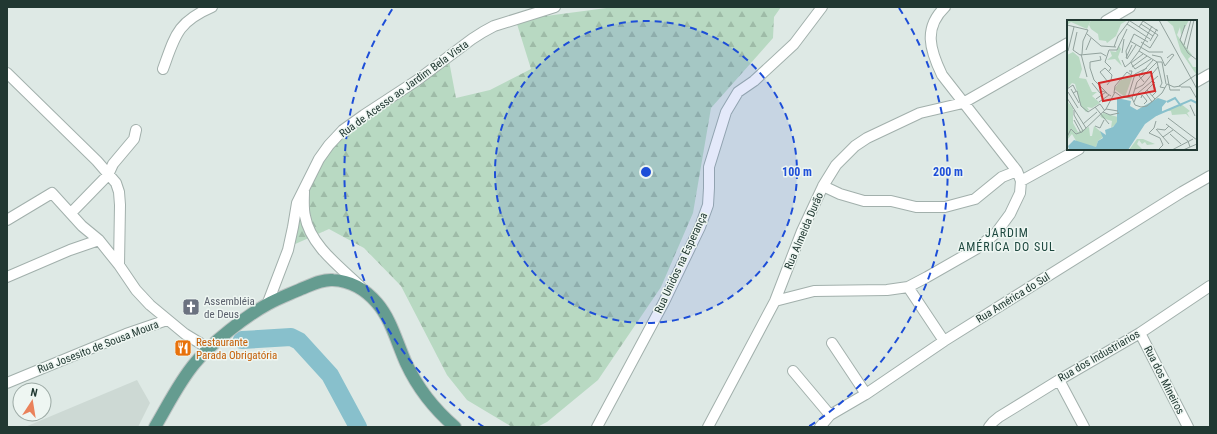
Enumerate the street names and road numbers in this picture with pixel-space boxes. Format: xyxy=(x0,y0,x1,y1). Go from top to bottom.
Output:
street label: Rua de Acesso ao Jardim Bela Vista xyxy=(337,38,471,140)
street label: Rua Almeida Durão xyxy=(782,190,826,272)
street label: Rua Unidos na Esperança xyxy=(652,211,710,315)
street label: Rua América do Sul xyxy=(974,270,1052,326)
street label: Rua Josesito de Sousa Moura xyxy=(36,318,160,376)
street label: Rua dos Industriarios xyxy=(1056,327,1142,385)
street label: Rua dos Mineiros xyxy=(1141,344,1187,416)

